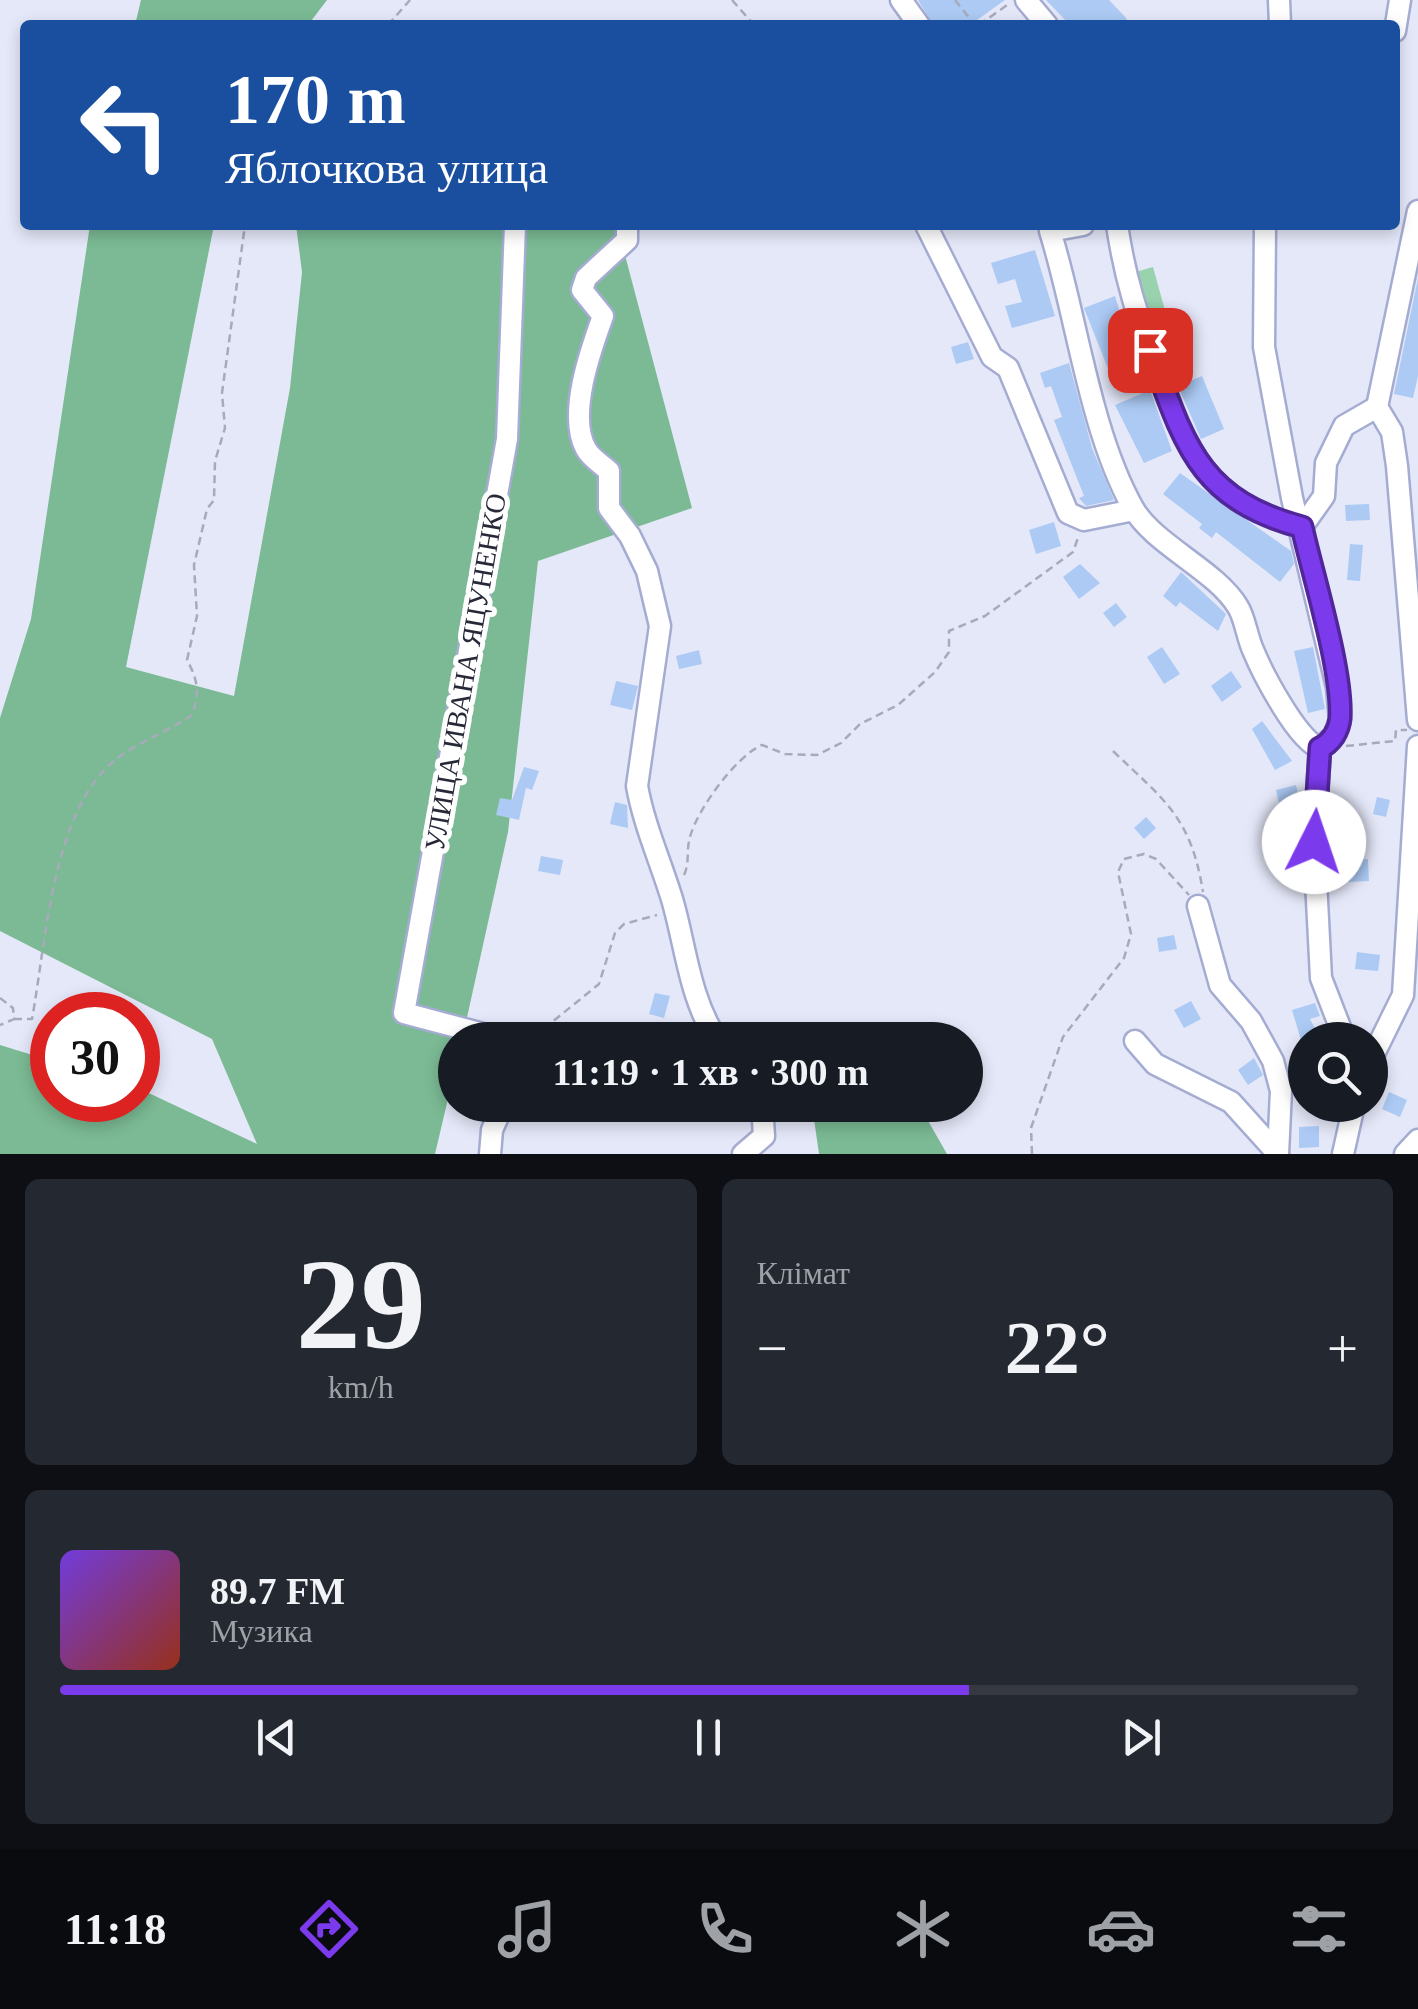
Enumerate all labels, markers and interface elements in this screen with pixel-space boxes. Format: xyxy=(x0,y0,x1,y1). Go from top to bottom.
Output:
icon: left xyxy=(60,60,190,190)
text: 170 m xyxy=(225,61,406,138)
text: Яблочкова улица xyxy=(225,143,548,193)
pin xyxy=(1108,308,1193,393)
icon: arrive xyxy=(1123,323,1178,378)
street label: УЛИЦА ИВАНА ЯЦУНЕНКО xyxy=(419,491,512,853)
position arrow xyxy=(1262,790,1366,894)
speed limit sign: 30 xyxy=(30,992,160,1122)
map controls xyxy=(1288,1022,1388,1122)
button: search xyxy=(1288,1022,1388,1122)
text: 11:19 · 1 хв · 300 m xyxy=(552,1051,869,1093)
text: 29 xyxy=(296,1232,426,1376)
text: Клімат xyxy=(757,1255,850,1291)
text: 22° xyxy=(1005,1306,1110,1389)
text: − xyxy=(757,1318,788,1379)
text: + xyxy=(1327,1318,1358,1379)
text: km/h xyxy=(328,1369,394,1405)
text: 89.7 FM xyxy=(210,1570,345,1612)
text: Музика xyxy=(210,1613,313,1649)
icon: previous xyxy=(249,1710,304,1765)
icon: pause xyxy=(681,1710,736,1765)
icon: next xyxy=(1114,1710,1169,1765)
icon: directions xyxy=(294,1894,364,1964)
icon: music xyxy=(492,1894,562,1964)
icon: phone xyxy=(690,1894,760,1964)
icon: climate xyxy=(888,1894,958,1964)
icon: car xyxy=(1086,1894,1156,1964)
icon: filters xyxy=(1284,1894,1354,1964)
text: 11:18 xyxy=(64,1904,166,1954)

